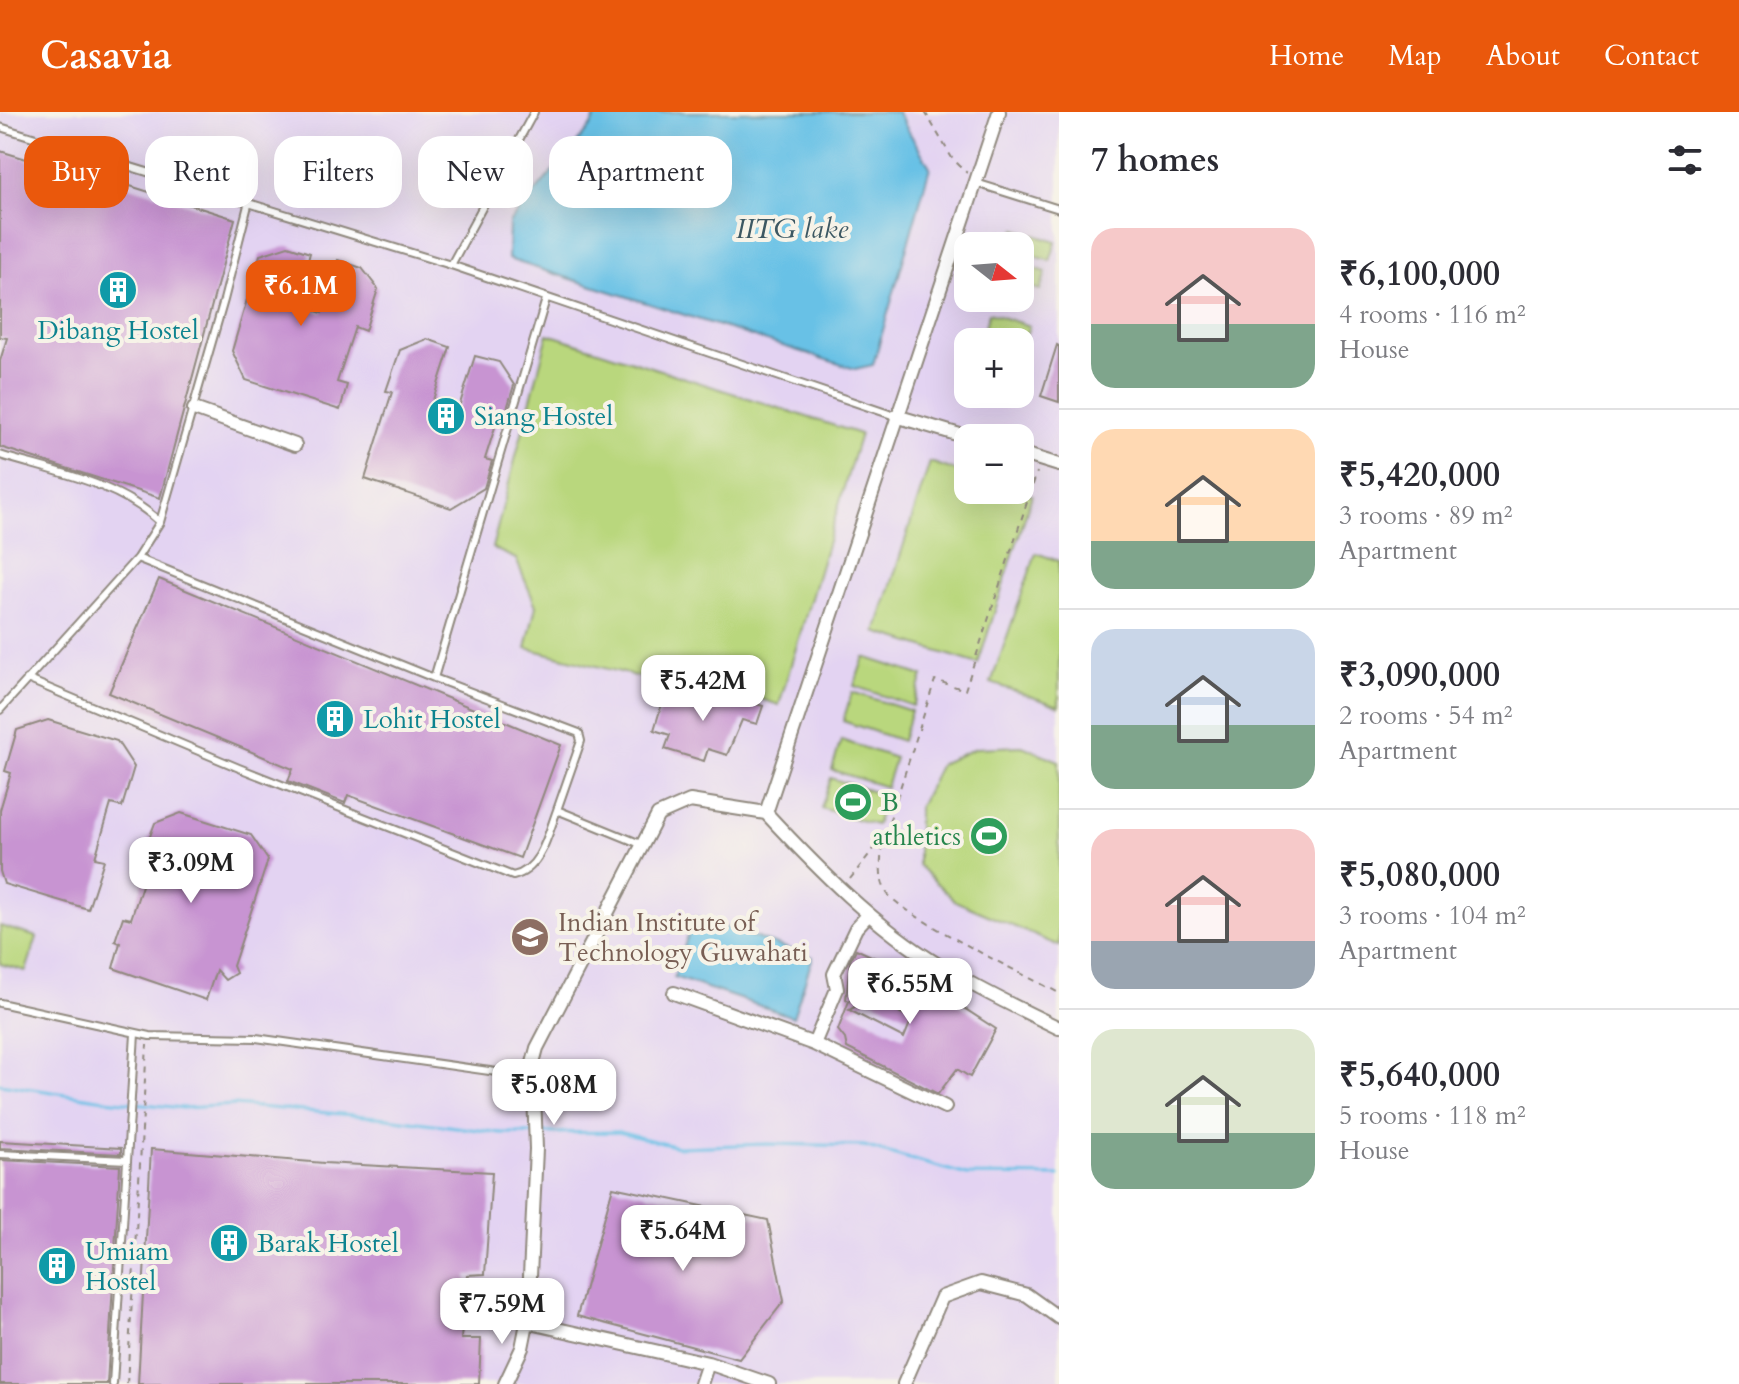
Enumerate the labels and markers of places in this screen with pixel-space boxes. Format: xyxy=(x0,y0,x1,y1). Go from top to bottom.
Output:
pin: ₹6.1M xyxy=(245,260,357,328)
building icon: Dibang Hostel xyxy=(97,269,139,311)
place label: Dibang Hostel xyxy=(37,313,199,348)
building icon: Siang Hostel xyxy=(425,395,467,437)
place label: Siang Hostel xyxy=(474,399,613,434)
pin: ₹5.42M xyxy=(638,655,768,723)
building icon: Lohit Hostel xyxy=(314,698,356,740)
place label: Lohit Hostel xyxy=(363,702,501,737)
sports icon: B xyxy=(832,781,874,823)
place label: B xyxy=(881,785,899,820)
sports icon: athletics xyxy=(968,815,1010,857)
place label: athletics xyxy=(873,819,961,854)
pin: ₹3.09M xyxy=(126,837,256,905)
place label: Indian Institute of Technology Guwahati xyxy=(558,905,808,970)
school or university icon: Indian Institute of Technology Guwahati xyxy=(509,916,551,958)
pin: ₹6.55M xyxy=(845,958,975,1026)
pin: ₹5.08M xyxy=(489,1059,619,1127)
pin: ₹5.64M xyxy=(618,1205,748,1273)
building icon: Barak Hostel xyxy=(208,1222,250,1264)
place label: Barak Hostel xyxy=(257,1226,399,1261)
place label: Umiam Hostel xyxy=(85,1234,169,1299)
building icon: Umiam Hostel xyxy=(36,1245,78,1287)
pin: ₹7.59M xyxy=(437,1278,567,1346)

